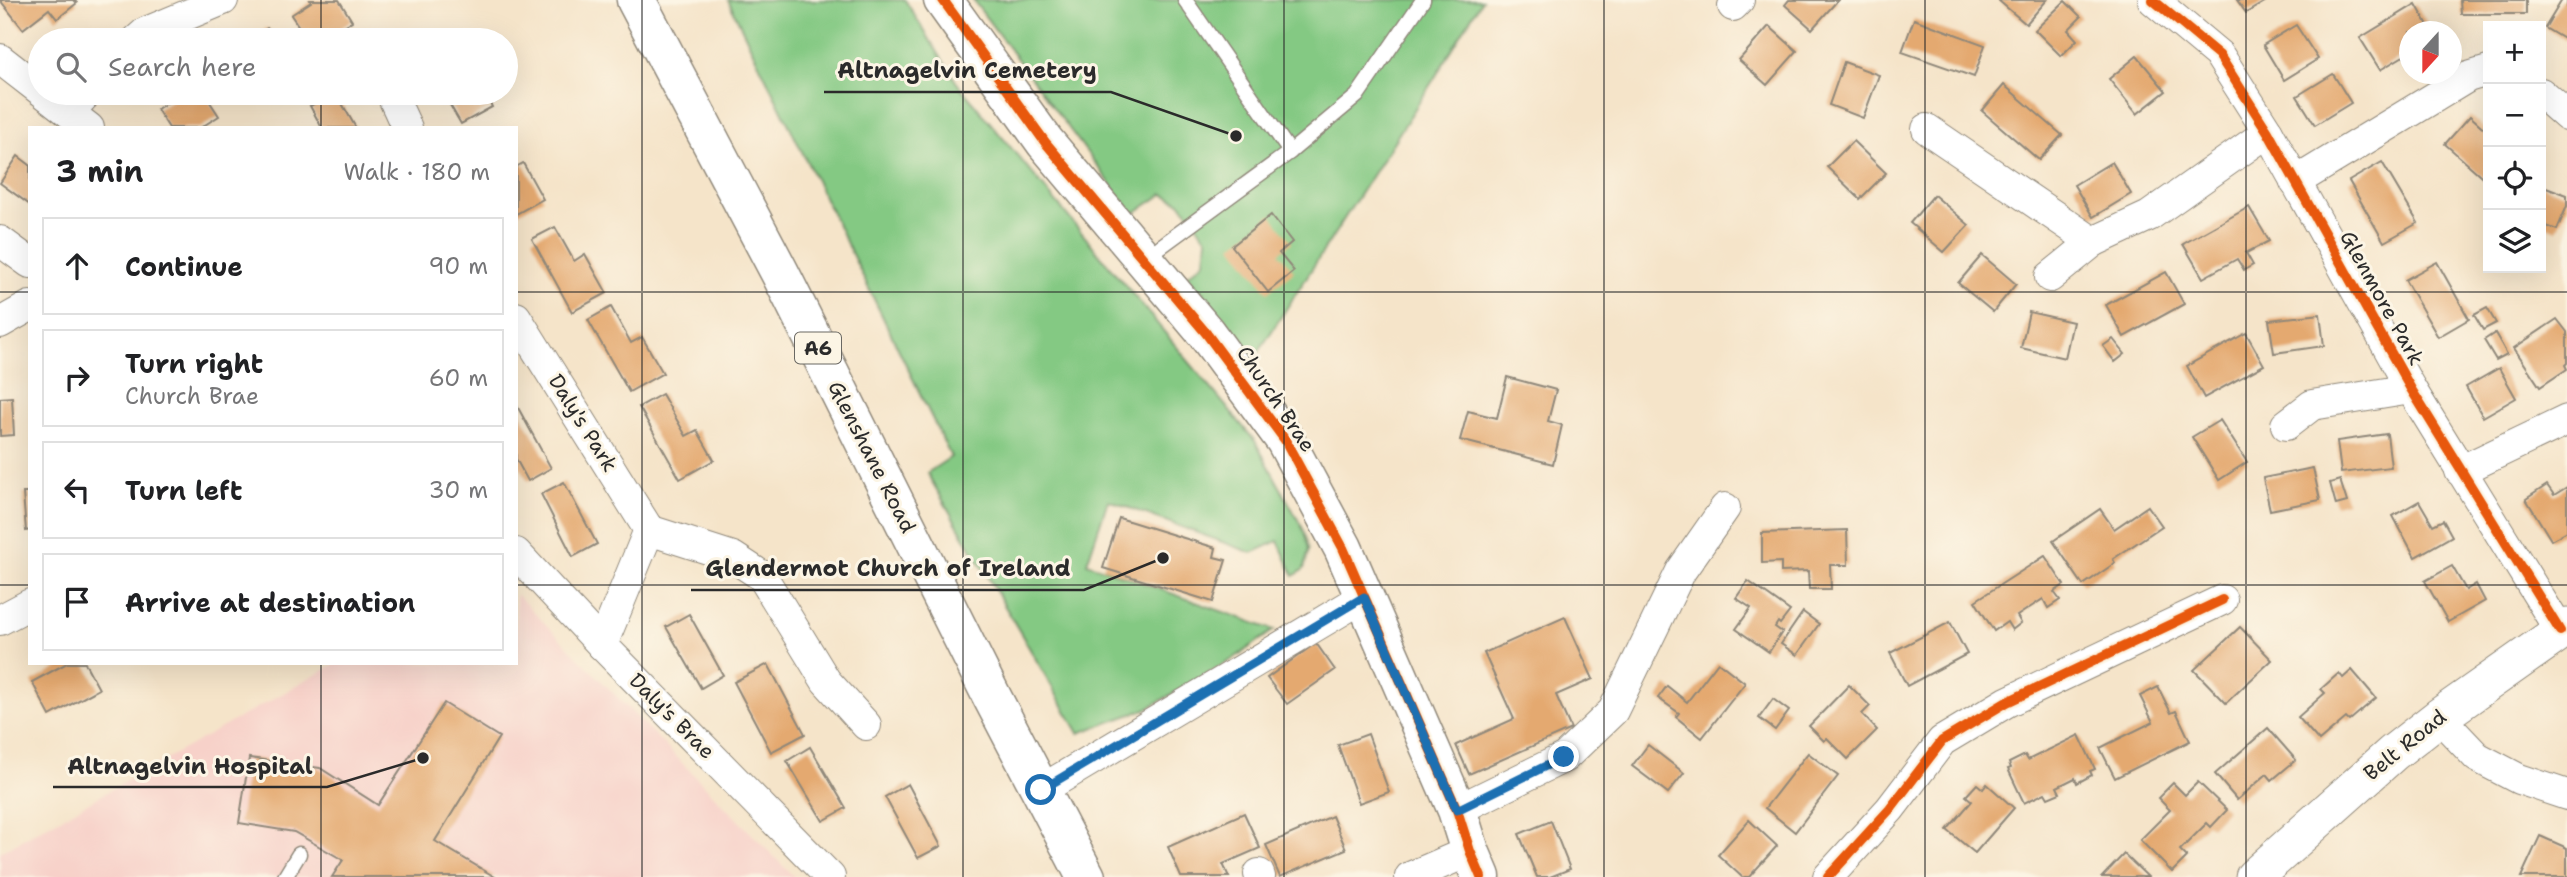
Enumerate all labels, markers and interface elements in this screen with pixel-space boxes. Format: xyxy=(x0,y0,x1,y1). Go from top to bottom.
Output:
north arrow xyxy=(2399,21,2462,84)
map controls xyxy=(2483,21,2546,273)
button: + xyxy=(2483,21,2546,84)
search box xyxy=(28,28,518,105)
icon: search xyxy=(52,48,90,86)
callout: Altnagelvin Cemetery xyxy=(824,48,1111,92)
text: Search here xyxy=(108,49,257,84)
text: Altnagelvin Cemetery xyxy=(837,55,1097,85)
button: − xyxy=(2483,84,2546,147)
button: locate xyxy=(2483,147,2546,210)
text: 3 min xyxy=(56,151,143,192)
text: Walk · 180 m xyxy=(344,157,490,187)
button: layers xyxy=(2483,210,2546,273)
street label: Glenmore Park xyxy=(2333,226,2431,370)
icon: ahead xyxy=(58,247,96,285)
text: Continue xyxy=(125,249,243,284)
text: 90 m xyxy=(428,251,488,281)
road number: A6 xyxy=(795,332,841,364)
street label: Church Brae xyxy=(1230,340,1322,458)
text: Turn right xyxy=(125,346,263,381)
icon: right xyxy=(58,359,96,397)
text: 60 m xyxy=(429,363,488,393)
street label: Daly's Park xyxy=(542,369,624,477)
street label: Glenshane Road xyxy=(822,376,922,538)
text: Church Brae xyxy=(125,381,259,411)
icon: left xyxy=(58,471,96,509)
text: Turn left xyxy=(125,473,242,508)
text: 30 m xyxy=(429,475,488,505)
callout: Glendermot Church of Ireland xyxy=(691,546,1084,590)
text: Glendermot Church of Ireland xyxy=(705,553,1071,583)
icon: arrive xyxy=(58,583,96,621)
text: Arrive at destination xyxy=(125,585,415,620)
street label: Daly's Brae xyxy=(623,667,721,765)
street label: Belt Road xyxy=(2358,703,2452,787)
route end xyxy=(1548,741,1579,772)
callout: Altnagelvin Hospital xyxy=(53,743,327,787)
text: Altnagelvin Hospital xyxy=(67,751,313,781)
route start xyxy=(1025,774,1056,805)

